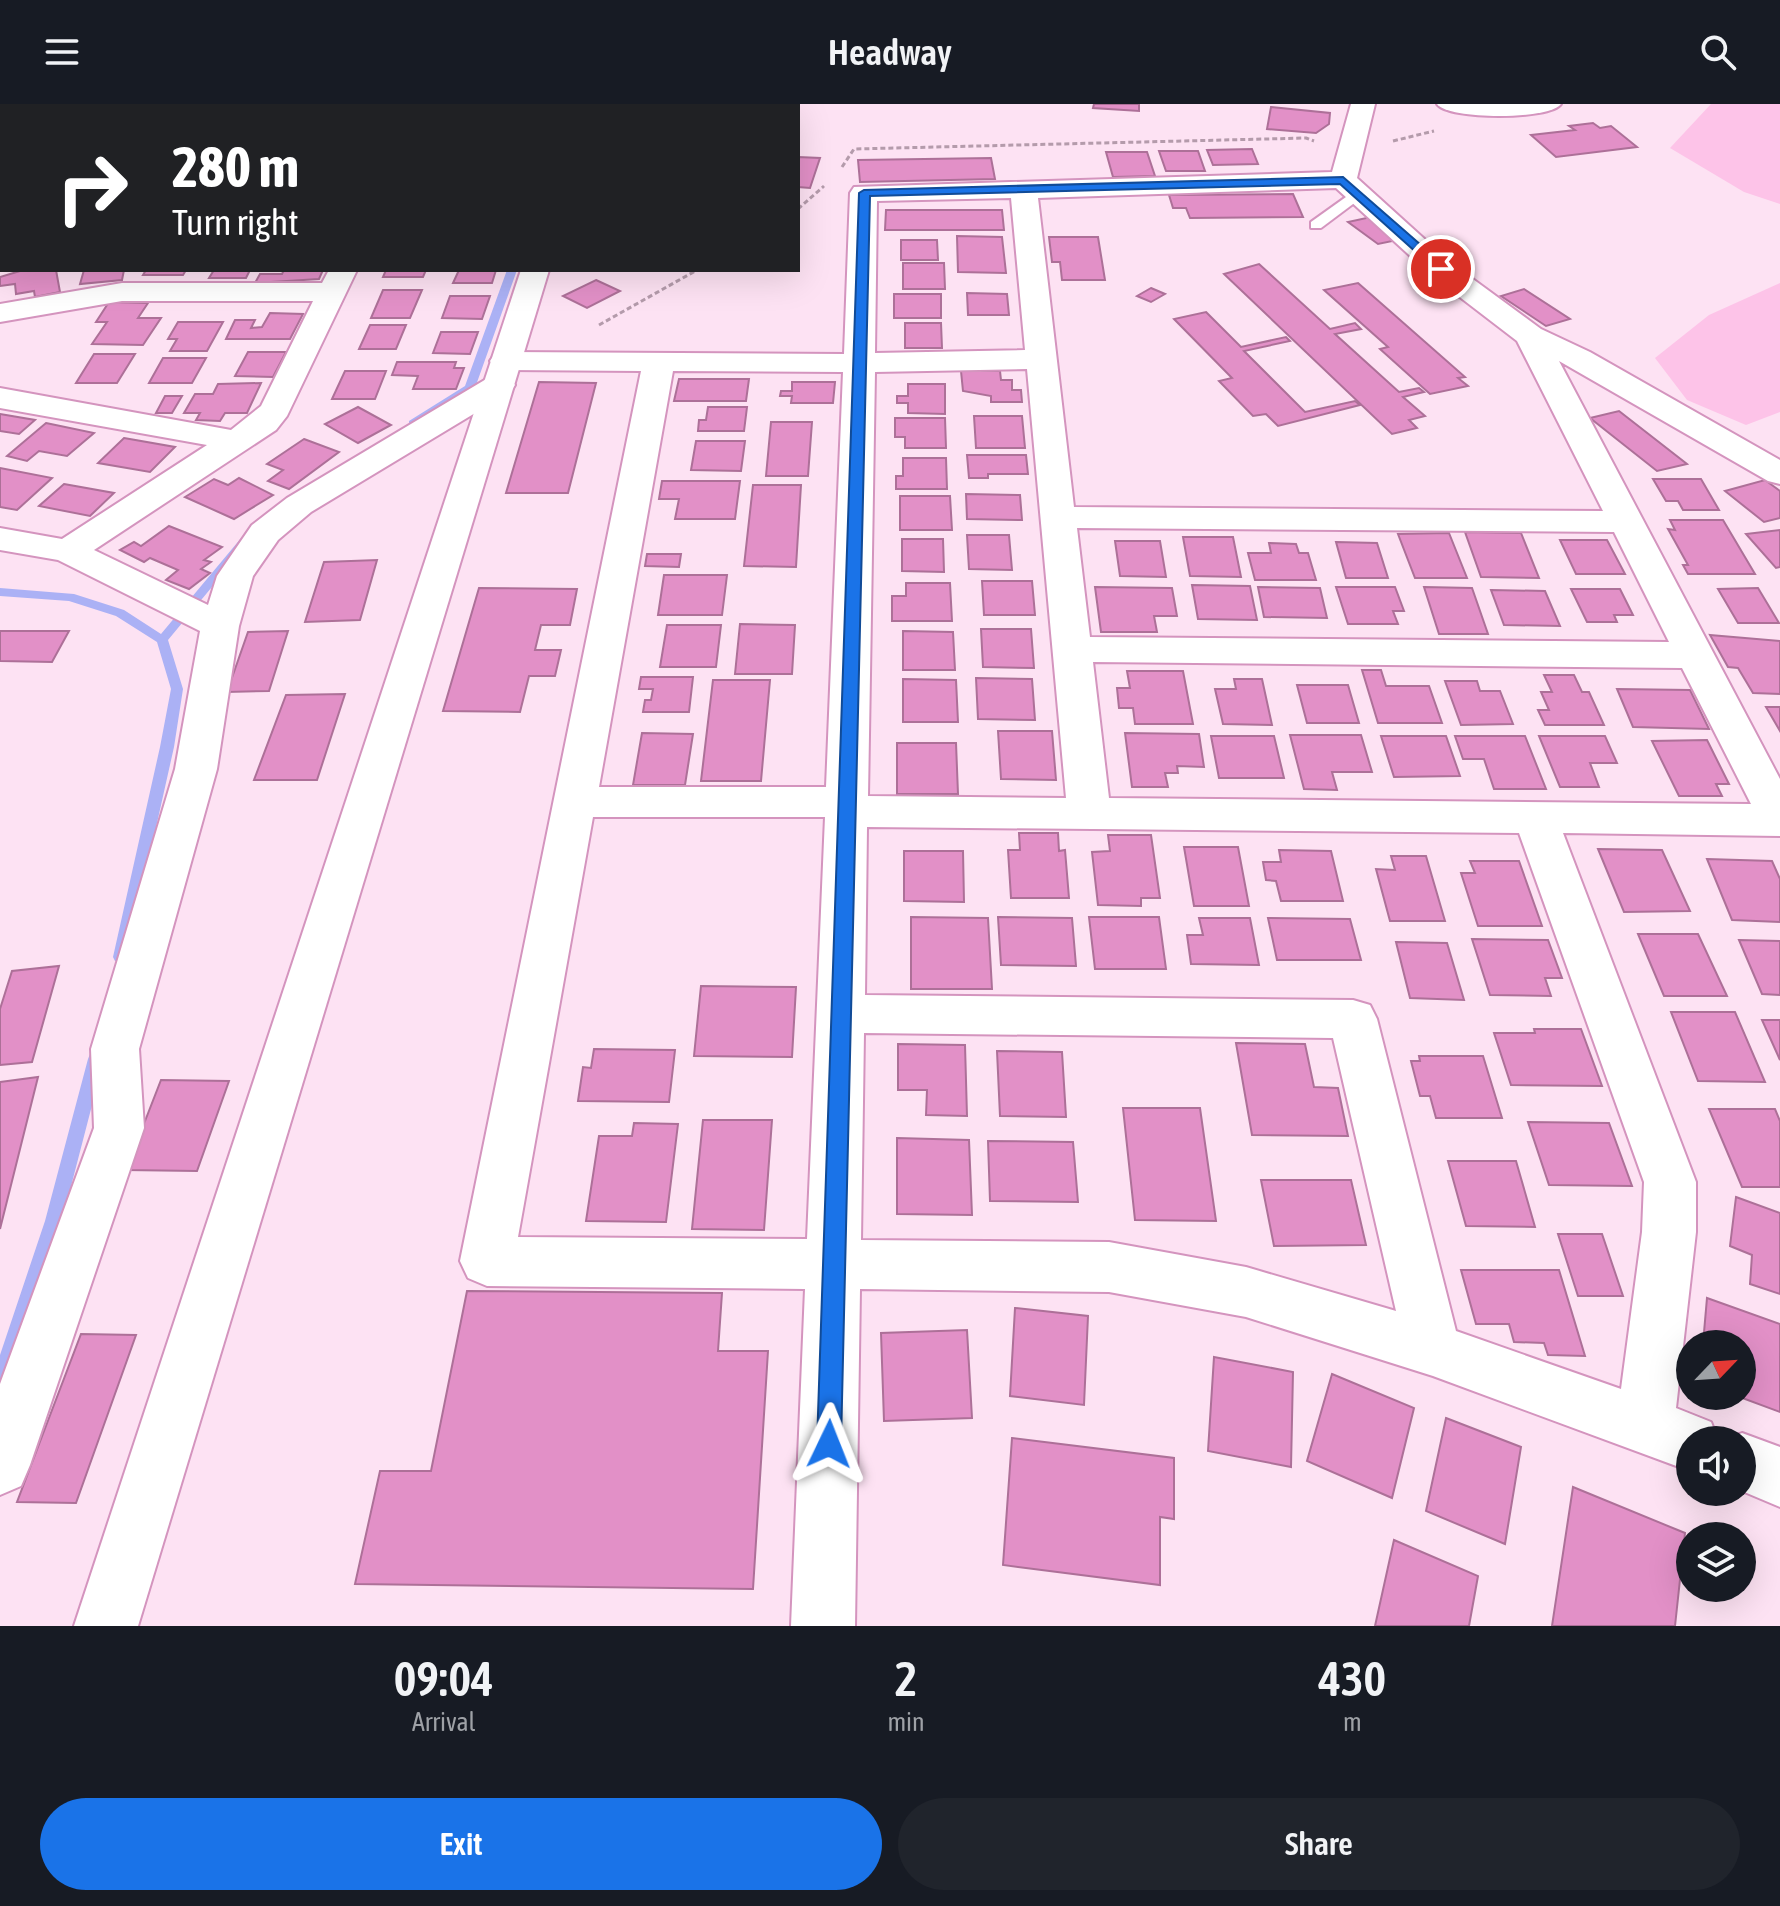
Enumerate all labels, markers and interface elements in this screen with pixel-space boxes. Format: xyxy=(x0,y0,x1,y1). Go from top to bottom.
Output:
icon: menu xyxy=(40,30,84,74)
icon: search xyxy=(1696,30,1740,74)
text: Headway xyxy=(828,31,952,73)
text: 280 m xyxy=(172,135,299,199)
icon: right xyxy=(40,136,144,240)
text: Turn right xyxy=(172,201,299,243)
pin xyxy=(1407,235,1475,303)
icon: arrive xyxy=(1419,247,1463,291)
north arrow xyxy=(1676,1330,1756,1410)
map controls xyxy=(1676,1330,1756,1602)
position arrow xyxy=(787,1402,871,1486)
button: sound xyxy=(1676,1426,1756,1506)
button: layers xyxy=(1676,1522,1756,1602)
text: 09:04 xyxy=(394,1651,494,1706)
text: 2 xyxy=(895,1651,917,1706)
text: 430 xyxy=(1319,1651,1386,1706)
text: Arrival xyxy=(412,1707,475,1737)
text: min xyxy=(887,1707,925,1737)
text: m xyxy=(1343,1707,1362,1737)
button: Exit xyxy=(40,1798,882,1890)
button: Share xyxy=(898,1798,1740,1890)

